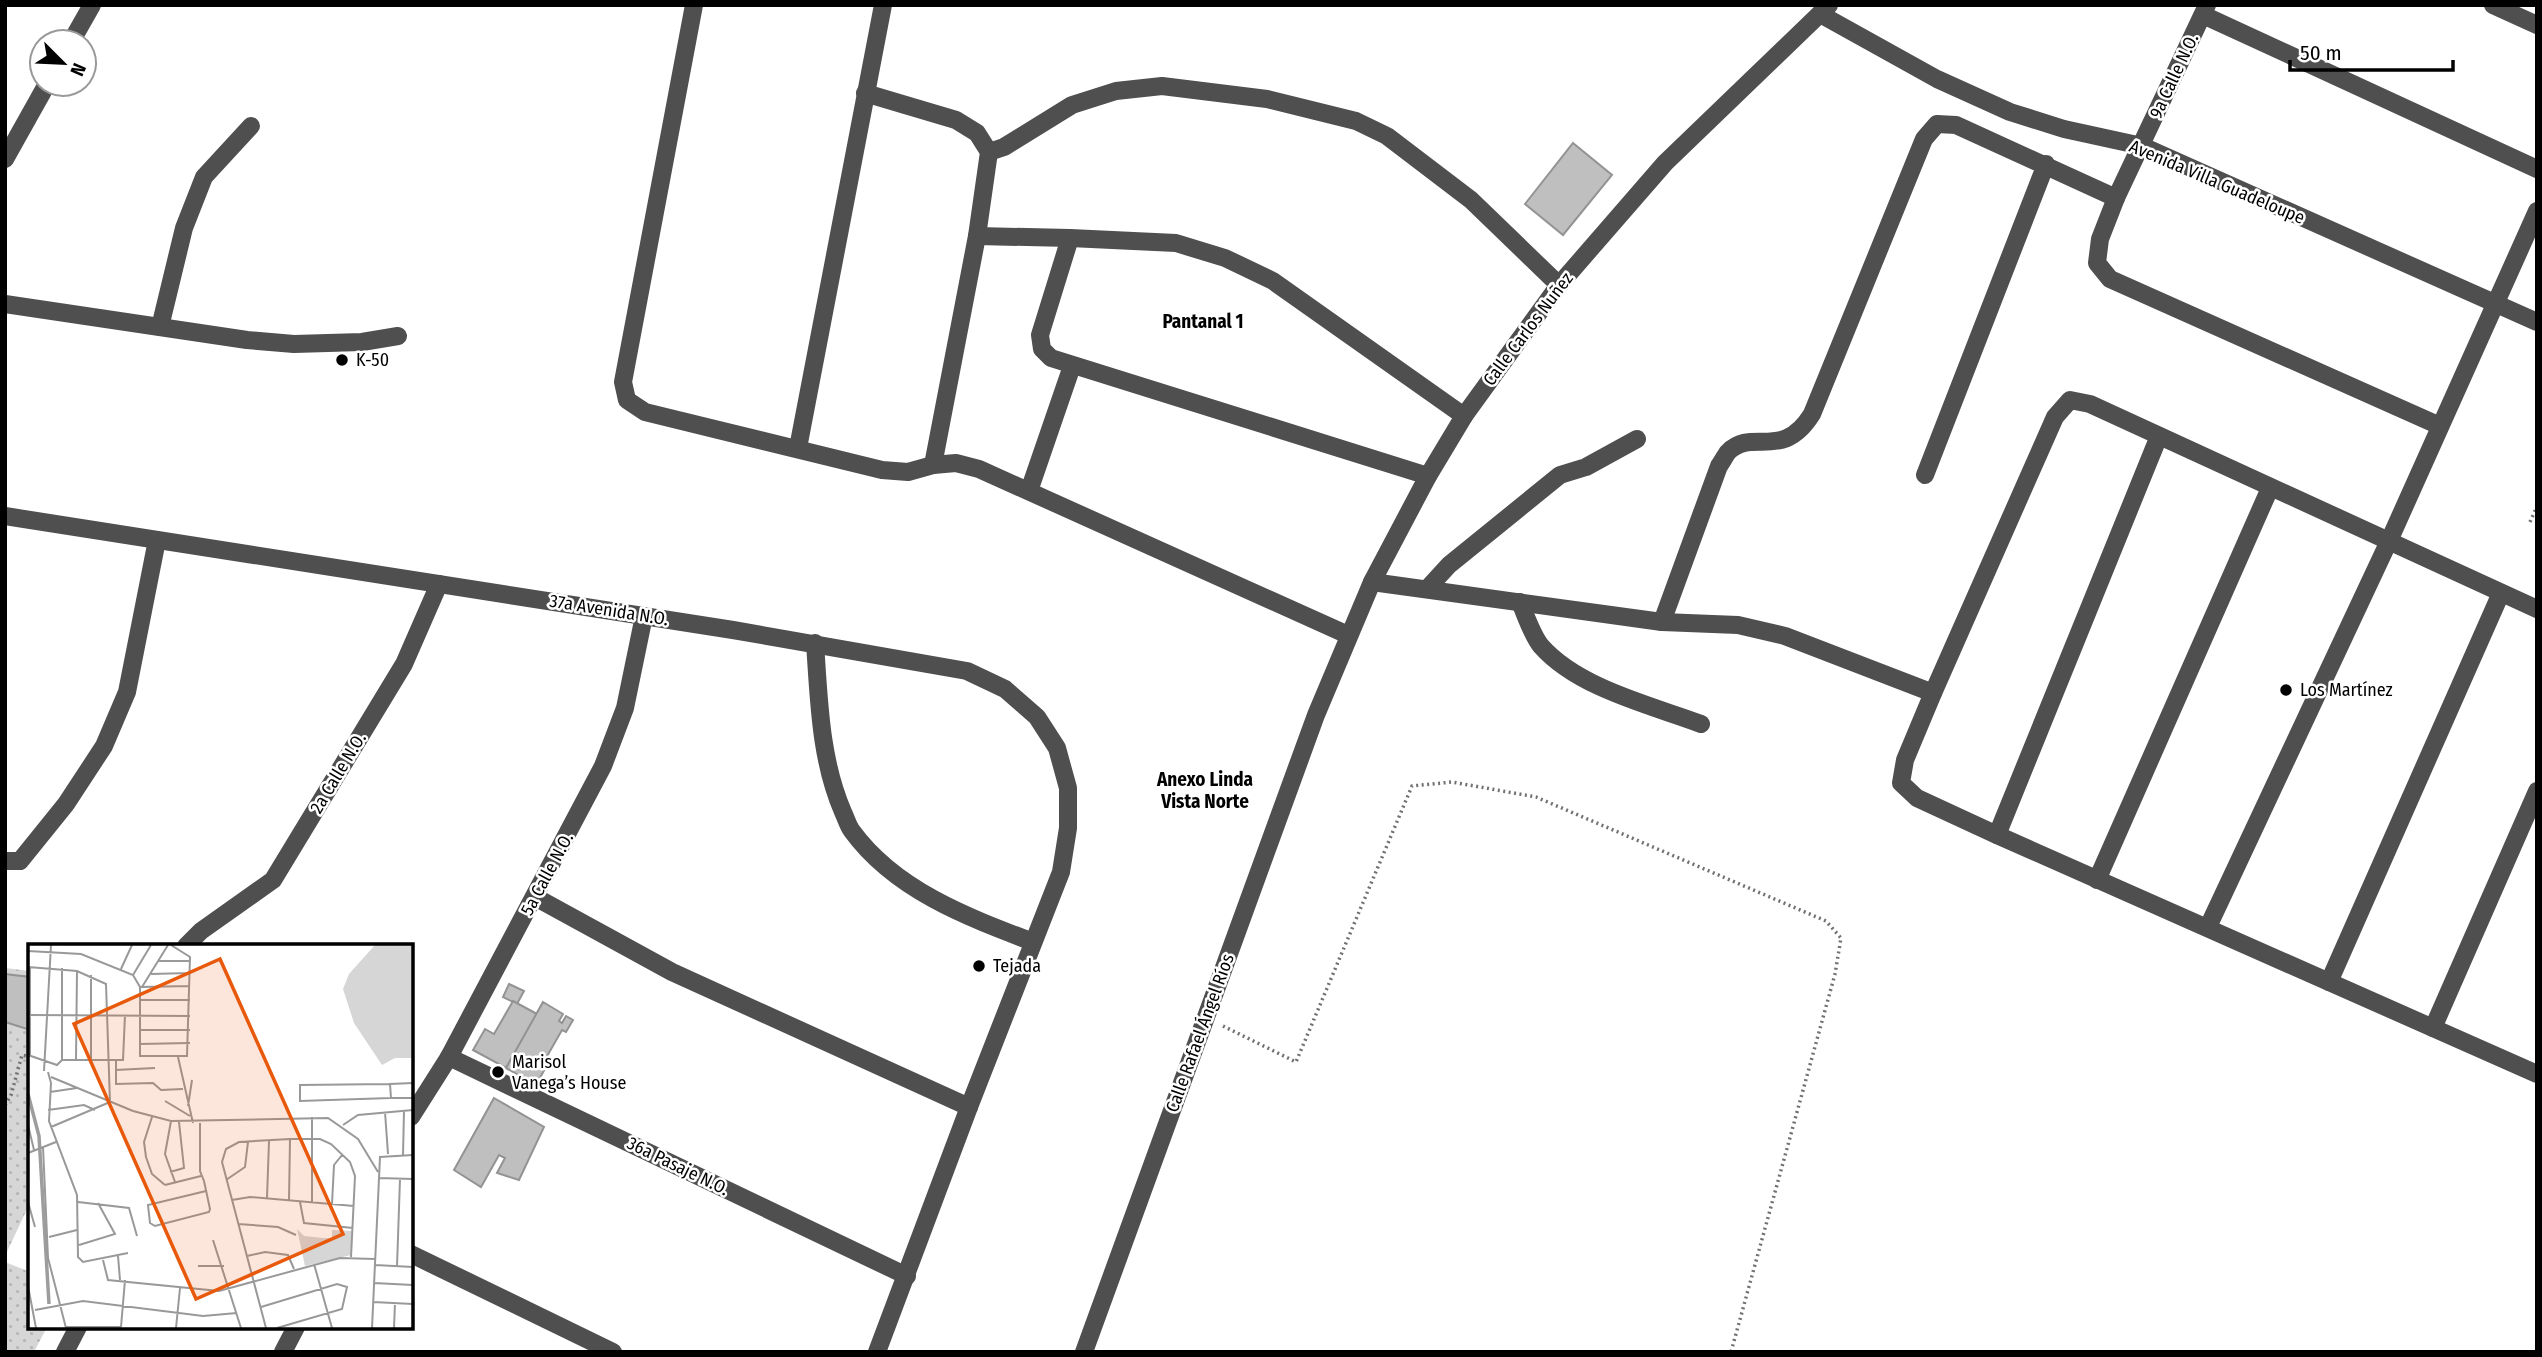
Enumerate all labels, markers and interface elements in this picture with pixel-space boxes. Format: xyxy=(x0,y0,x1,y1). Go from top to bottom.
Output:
north arrow xyxy=(28,28,98,98)
scale bar xyxy=(2290,28,2453,72)
street label: 9a Calle N.O. xyxy=(2145,30,2203,122)
text: 50 m xyxy=(2300,40,2342,66)
text: N xyxy=(65,60,91,80)
street label: Avenida Villa Guadeloupe xyxy=(2126,135,2308,229)
street label: Calle Carlos Nuñez xyxy=(1478,268,1578,390)
district label: Pantanal 1 xyxy=(1162,310,1244,333)
place label: K-50 xyxy=(356,349,389,371)
marker: K-50 xyxy=(334,352,350,368)
street label: 37a Avenida N.O. xyxy=(548,590,670,630)
place label: Los Martínez xyxy=(2300,679,2393,701)
marker: Los Martínez xyxy=(2278,682,2294,698)
street label: 2a Calle N.O. xyxy=(305,729,371,817)
district label: Anexo Linda Vista Norte xyxy=(1156,768,1253,813)
street label: 5a Calle N.O. xyxy=(516,829,578,919)
inset map xyxy=(28,944,413,1329)
street label: Calle Rafael Ángel Ríos xyxy=(1160,950,1239,1115)
place label: Tejada xyxy=(993,955,1041,977)
marker: Tejada xyxy=(971,958,987,974)
place label: Marisol Vanega’s House xyxy=(512,1051,626,1094)
marker: Marisol Vanega’s House xyxy=(490,1064,506,1080)
street label: 36a Pasaje N.O. xyxy=(624,1132,733,1200)

